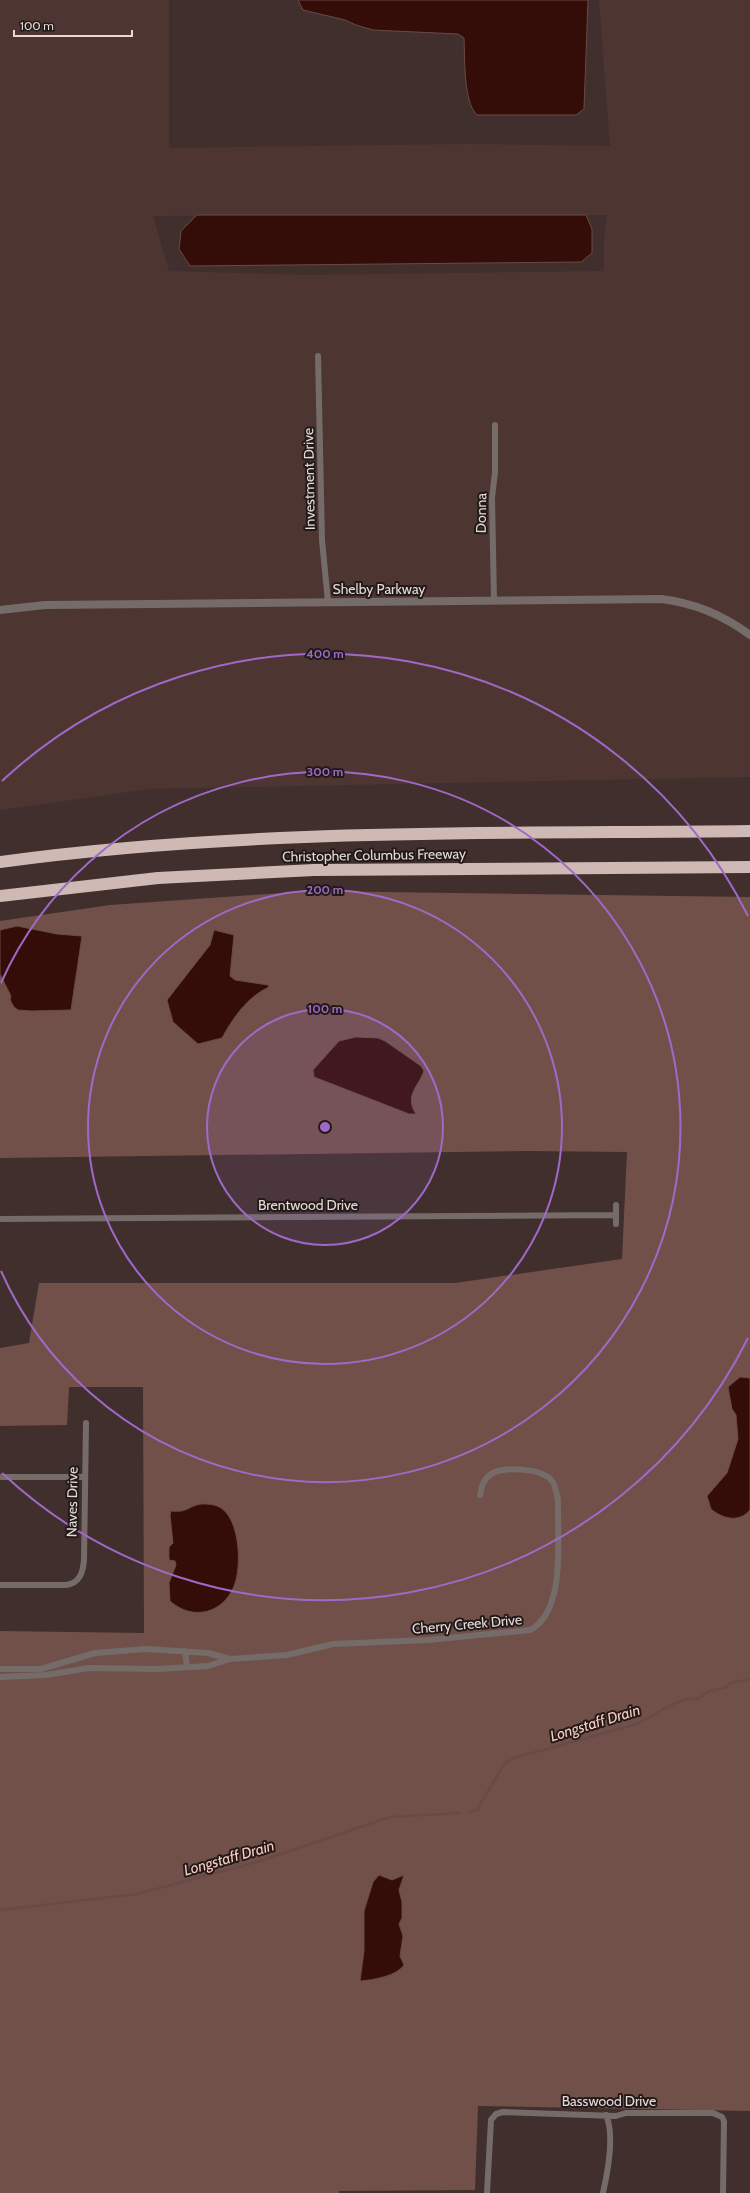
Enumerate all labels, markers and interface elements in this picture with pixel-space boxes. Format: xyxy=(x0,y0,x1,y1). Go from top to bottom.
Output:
scale bar xyxy=(14,12,132,38)
text: 100 m xyxy=(20,18,54,33)
street label: Investment Drive xyxy=(299,428,319,530)
street label: Donna xyxy=(472,492,490,533)
street label: Shelby Parkway xyxy=(333,580,425,598)
text: 400 m xyxy=(306,646,344,661)
text: 300 m xyxy=(307,764,343,779)
street label: Christopher Columbus Freeway xyxy=(282,844,466,866)
text: 200 m xyxy=(307,882,343,897)
text: 100 m xyxy=(308,1001,342,1016)
centre of rings xyxy=(318,1120,332,1134)
street label: Brentwood Drive xyxy=(258,1196,358,1214)
street label: Naves Drive xyxy=(62,1467,82,1537)
street label: Cherry Creek Drive xyxy=(411,1610,523,1638)
water label: Longstaff Drain xyxy=(548,1701,642,1745)
water label: Longstaff Drain xyxy=(182,1837,276,1879)
street label: Basswood Drive xyxy=(562,2092,656,2110)

